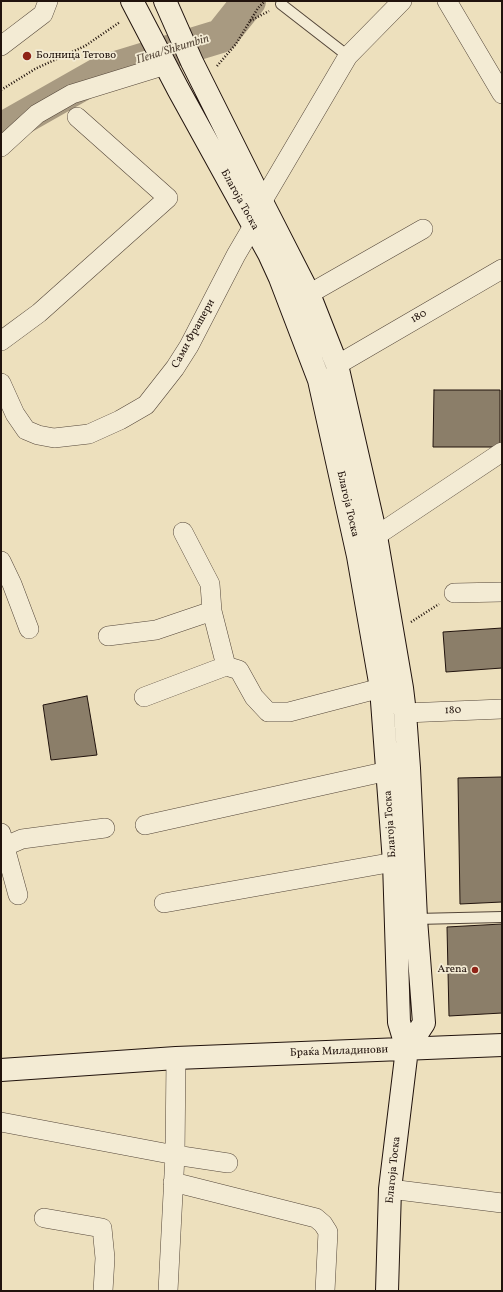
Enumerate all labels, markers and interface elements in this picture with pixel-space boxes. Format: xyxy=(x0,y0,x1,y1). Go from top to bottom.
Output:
water label: Пена/Shkumbin xyxy=(135,32,211,68)
place label: Болница Тетово xyxy=(36,49,116,63)
marker: Болница Тетово xyxy=(21,50,33,62)
street label: Благоја Тоска xyxy=(217,167,261,233)
street label: Сами Фрашери xyxy=(170,297,218,371)
street label: 180 xyxy=(409,307,429,327)
street label: Благоја Тоска xyxy=(333,470,361,538)
street label: 180 xyxy=(445,704,461,718)
street label: Благоја Тоска xyxy=(382,790,400,858)
place label: Arena xyxy=(437,963,467,977)
marker: Arena xyxy=(470,965,480,975)
street label: Браќа Миладинови xyxy=(290,1044,388,1060)
street label: Благоја Тоска xyxy=(384,1136,404,1204)

